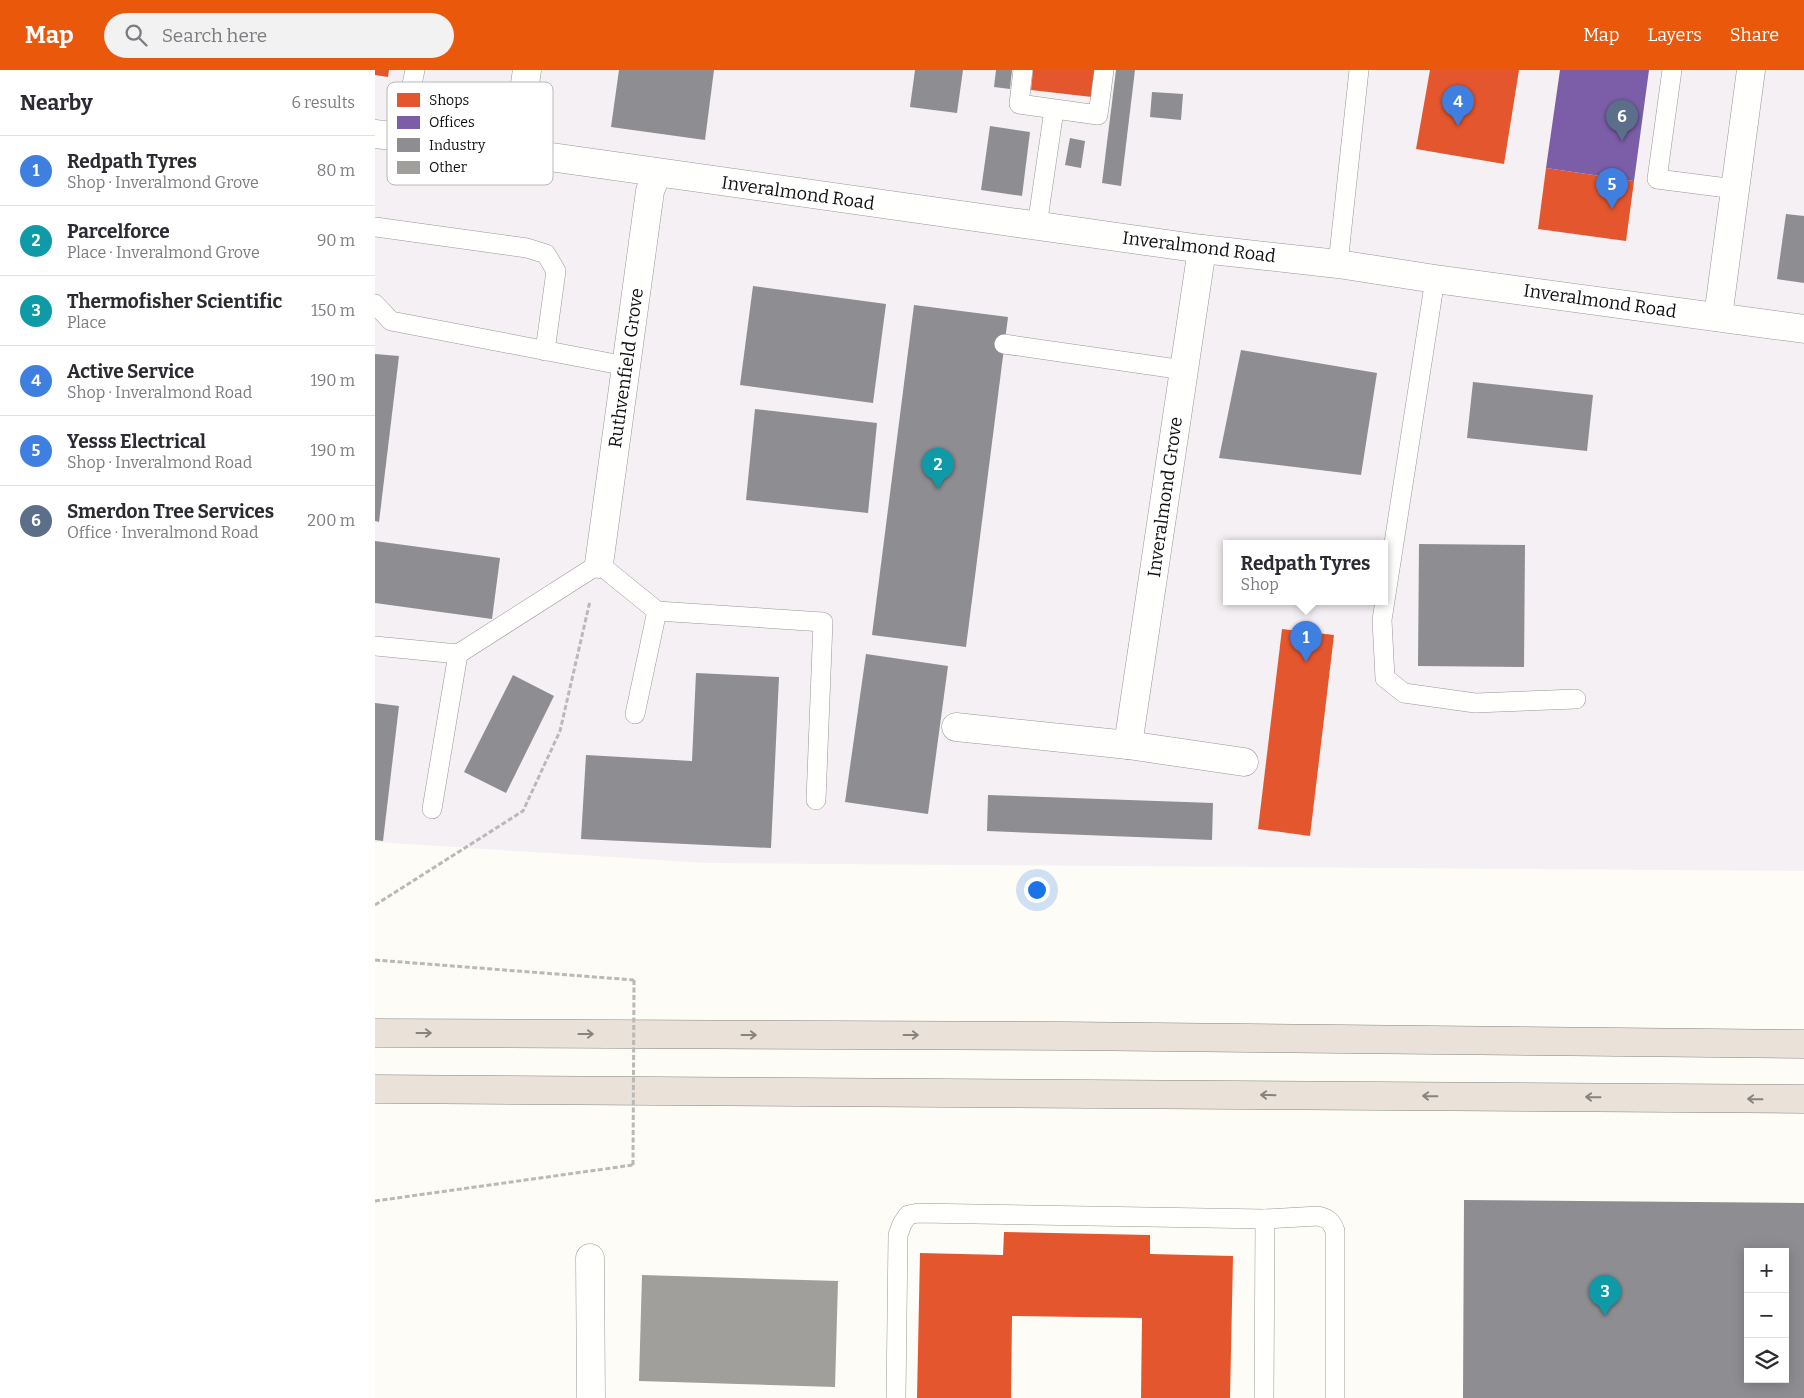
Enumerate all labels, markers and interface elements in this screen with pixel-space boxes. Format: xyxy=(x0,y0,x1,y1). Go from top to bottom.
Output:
search box xyxy=(104,13,454,58)
text: Map xyxy=(25,21,74,49)
icon: search xyxy=(122,21,150,49)
text: Search here xyxy=(162,24,267,47)
text: Map xyxy=(1583,24,1619,46)
text: Layers xyxy=(1647,24,1702,46)
text: Share xyxy=(1730,24,1779,46)
legend xyxy=(387,82,553,185)
pin: 4 xyxy=(1442,85,1474,126)
text: Nearby xyxy=(20,90,93,116)
text: Shops xyxy=(429,92,469,109)
text: 6 results xyxy=(292,93,355,112)
pin: 6 xyxy=(1606,100,1638,141)
text: Offices xyxy=(429,114,475,131)
text: Industry xyxy=(429,137,486,154)
text: Redpath Tyres xyxy=(67,150,197,173)
text: Other xyxy=(429,159,467,176)
text: 1 xyxy=(33,161,39,180)
text: 80 m xyxy=(317,161,355,180)
pin: 5 xyxy=(1596,168,1628,209)
street label: Inveralmond Road xyxy=(720,171,876,215)
text: Shop · Inveralmond Grove xyxy=(67,173,259,192)
text: Parcelforce xyxy=(67,220,170,243)
street label: Inveralmond Road xyxy=(1121,227,1277,267)
text: 2 xyxy=(31,231,41,250)
text: 90 m xyxy=(317,231,355,250)
text: Place · Inveralmond Grove xyxy=(67,243,260,262)
street label: Inveralmond Road xyxy=(1522,279,1678,323)
street label: Ruthvenfield Grove xyxy=(604,287,648,449)
text: Thermofisher Scientific xyxy=(67,290,282,313)
text: 3 xyxy=(31,301,41,320)
text: 150 m xyxy=(311,301,355,320)
text: Place xyxy=(67,313,106,332)
text: Active Service xyxy=(67,360,194,383)
text: 4 xyxy=(31,371,41,390)
text: 190 m xyxy=(310,371,355,390)
text: Shop · Inveralmond Road xyxy=(67,383,252,402)
street label: Inveralmond Grove xyxy=(1143,415,1187,579)
text: Yesss Electrical xyxy=(67,430,206,453)
text: 5 xyxy=(32,441,40,460)
text: 190 m xyxy=(310,441,355,460)
pin: 2 xyxy=(922,448,954,489)
text: Shop · Inveralmond Road xyxy=(67,453,252,472)
text: Smerdon Tree Services xyxy=(67,500,274,523)
text: 6 xyxy=(31,511,41,530)
text: 200 m xyxy=(307,511,355,530)
text: Office · Inveralmond Road xyxy=(67,523,258,542)
popup xyxy=(1223,540,1388,605)
text: Redpath Tyres xyxy=(1241,552,1370,575)
text: Shop xyxy=(1241,575,1279,594)
pin: 1 xyxy=(1290,621,1322,662)
your location xyxy=(1024,877,1050,903)
one-way arrow xyxy=(415,1028,431,1038)
one-way arrow xyxy=(578,1029,594,1039)
one-way arrow xyxy=(740,1030,756,1040)
one-way arrow xyxy=(902,1030,919,1040)
one-way arrow xyxy=(1260,1090,1276,1100)
one-way arrow xyxy=(1423,1091,1439,1101)
one-way arrow xyxy=(1585,1093,1601,1102)
one-way arrow xyxy=(1748,1094,1764,1104)
map controls xyxy=(1744,1248,1789,1383)
button: + xyxy=(1744,1248,1789,1293)
pin: 3 xyxy=(1589,1275,1621,1316)
button: − xyxy=(1744,1293,1789,1338)
button: layers xyxy=(1744,1338,1789,1383)

